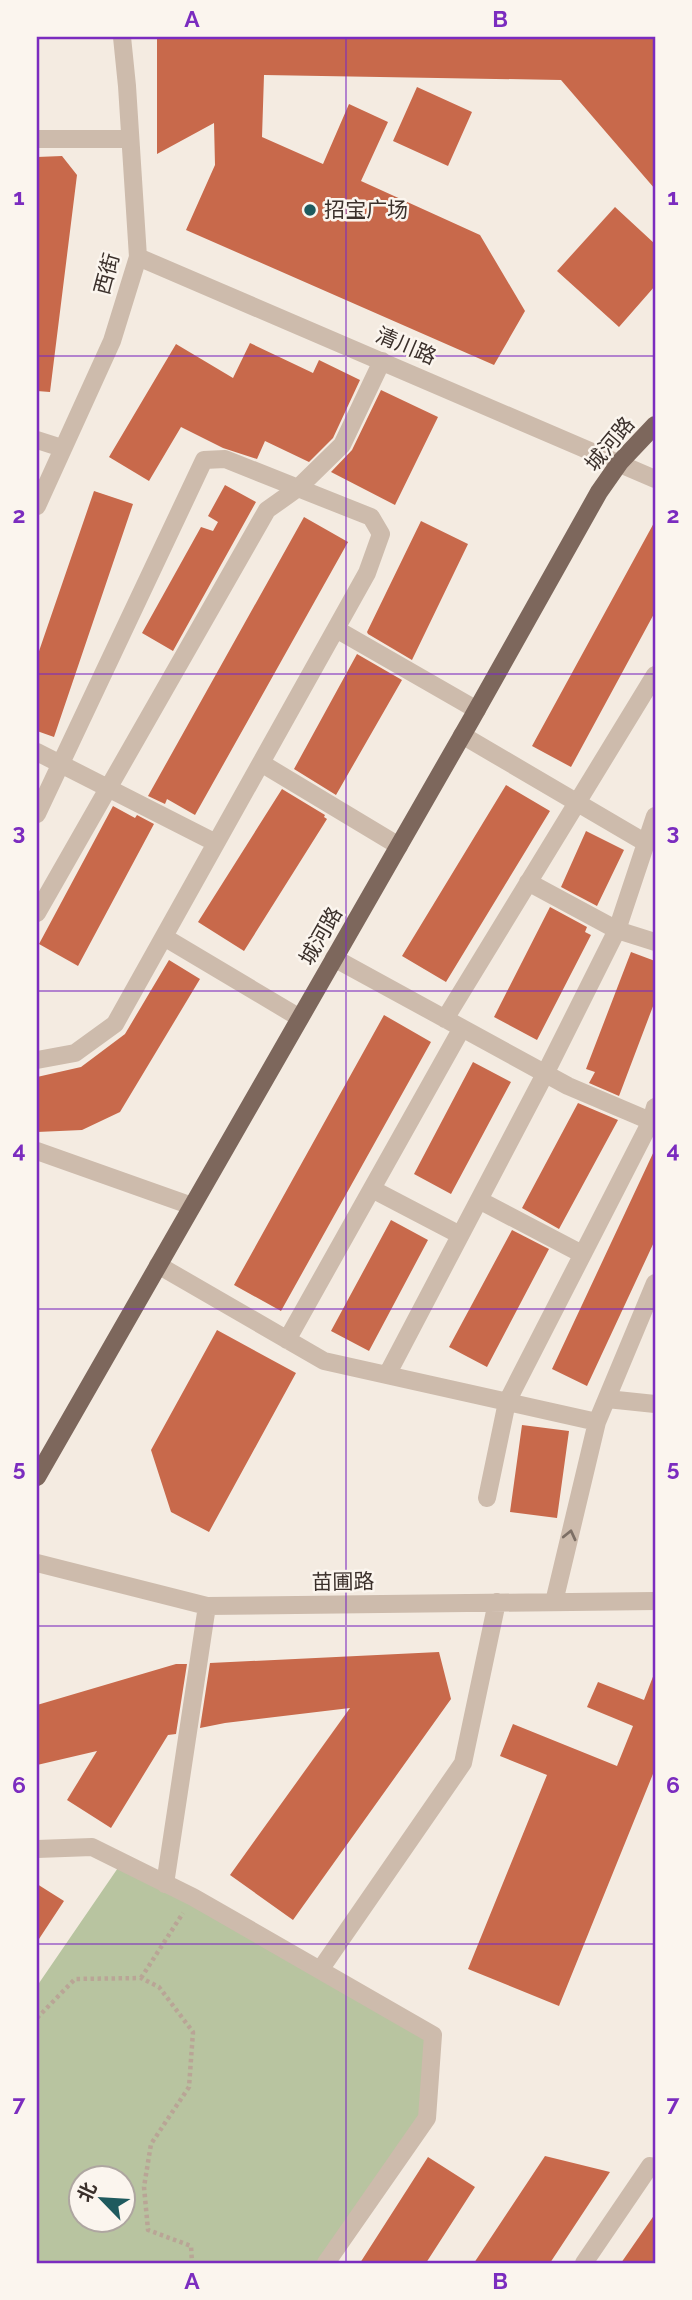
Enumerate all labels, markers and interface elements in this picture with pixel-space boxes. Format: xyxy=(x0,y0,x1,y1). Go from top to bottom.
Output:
text: A xyxy=(184,5,200,32)
text: B xyxy=(492,5,508,32)
text: 1 xyxy=(13,183,25,210)
text: 1 xyxy=(667,183,679,210)
place label: 招宝广场 xyxy=(324,197,408,222)
marker: 招宝广场 xyxy=(302,202,318,218)
street label: 西街 xyxy=(89,250,124,297)
street label: 清川路 xyxy=(372,322,440,369)
street label: 城河路 xyxy=(580,412,639,476)
text: 2 xyxy=(13,501,25,528)
text: 2 xyxy=(667,501,679,528)
text: 3 xyxy=(13,818,25,845)
text: 3 xyxy=(667,818,679,845)
street label: 城河路 xyxy=(294,902,347,969)
text: 4 xyxy=(12,1136,26,1163)
text: 4 xyxy=(666,1136,680,1163)
text: 5 xyxy=(13,1454,26,1481)
text: 5 xyxy=(667,1454,680,1481)
one-way arrow xyxy=(562,1530,576,1542)
street label: 苗圃路 xyxy=(311,1568,375,1595)
text: 6 xyxy=(12,1771,26,1798)
text: 6 xyxy=(666,1771,680,1798)
text: 7 xyxy=(13,2089,26,2116)
text: 7 xyxy=(667,2089,680,2116)
north arrow xyxy=(66,2164,136,2234)
text: 北 xyxy=(73,2179,101,2205)
text: A xyxy=(184,2267,200,2294)
text: B xyxy=(492,2267,508,2294)

